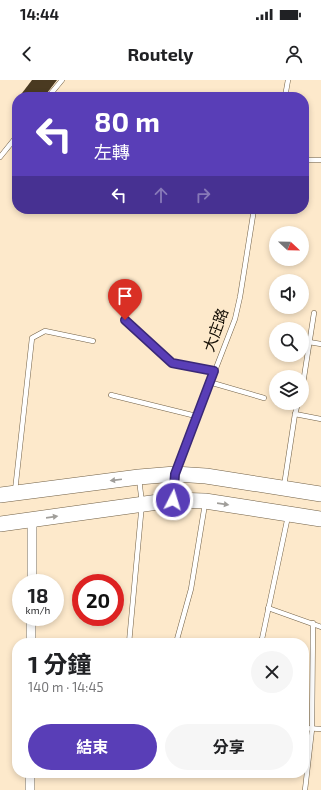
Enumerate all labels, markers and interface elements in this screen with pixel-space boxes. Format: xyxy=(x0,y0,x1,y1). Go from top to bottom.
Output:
text: 14:44 xyxy=(20,5,59,23)
icon: back xyxy=(16,43,38,65)
text: Routely xyxy=(127,43,194,65)
icon: person xyxy=(283,43,305,65)
text: 80 m xyxy=(94,104,160,138)
icon: left xyxy=(28,108,80,160)
text: 左轉 xyxy=(94,141,130,163)
icon: left xyxy=(108,184,130,206)
icon: ahead xyxy=(150,184,172,206)
icon: right xyxy=(192,184,214,206)
north arrow xyxy=(269,226,309,266)
map controls xyxy=(269,226,309,410)
button: sound xyxy=(269,274,309,314)
pin xyxy=(108,279,142,320)
icon: arrive xyxy=(114,285,136,307)
street label: 大庄路 xyxy=(199,305,231,354)
button: search xyxy=(269,322,309,362)
button: layers xyxy=(269,370,309,410)
one-way arrow xyxy=(110,477,122,483)
position arrow xyxy=(152,479,194,521)
one-way arrow xyxy=(217,501,229,507)
one-way arrow xyxy=(46,514,59,520)
speed limit sign: 20 xyxy=(72,574,124,626)
text: 18 xyxy=(27,583,49,607)
text: km/h xyxy=(26,604,50,616)
text: 1 分鐘 xyxy=(28,649,92,678)
button: close xyxy=(251,651,293,693)
text: 140 m · 14:45 xyxy=(28,679,103,695)
button: 結束 xyxy=(28,724,157,770)
button: 分享 xyxy=(165,724,293,770)

